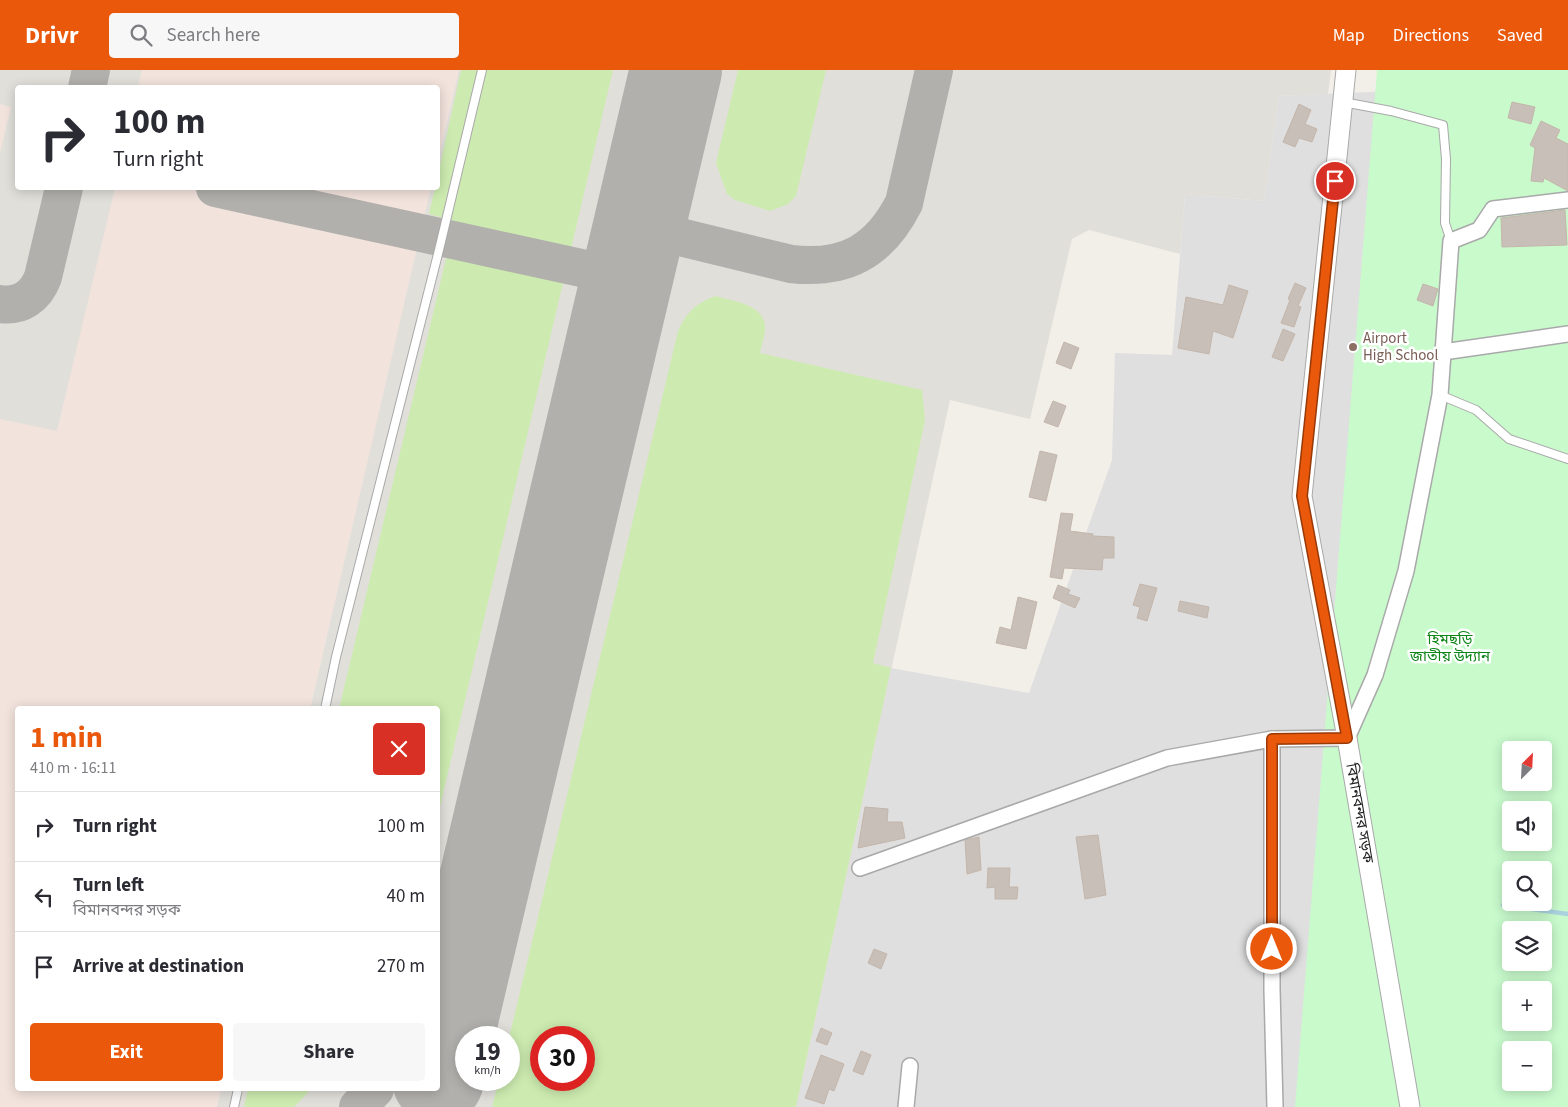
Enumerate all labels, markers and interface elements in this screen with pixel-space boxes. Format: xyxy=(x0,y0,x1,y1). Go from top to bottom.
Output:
search box xyxy=(109,13,459,58)
text: Drivr xyxy=(25,18,79,53)
icon: search xyxy=(127,21,155,49)
text: Search here xyxy=(167,22,260,49)
text: Map xyxy=(1333,23,1365,48)
text: Directions xyxy=(1393,23,1469,48)
text: Saved xyxy=(1497,23,1543,48)
text: 100 m xyxy=(113,97,205,147)
icon: right xyxy=(30,105,95,170)
text: Turn right xyxy=(113,143,203,175)
pin xyxy=(1314,160,1356,202)
icon: arrive xyxy=(1321,167,1349,195)
place label: Airport High School xyxy=(1363,328,1438,366)
marker: Airport High School xyxy=(1347,341,1359,353)
park label: হিমছড়ি জাতীয় উদ্যান xyxy=(1409,629,1491,667)
text: 1 min xyxy=(30,716,103,759)
button: close xyxy=(373,723,425,775)
north arrow xyxy=(1502,741,1552,791)
map controls xyxy=(1502,741,1552,1091)
text: 410 m · 16:11 xyxy=(30,757,117,779)
street label: বিমানবন্দর সড়ক xyxy=(1340,761,1379,865)
button: sound xyxy=(1502,801,1552,851)
icon: right xyxy=(30,813,58,841)
text: Turn right xyxy=(73,813,157,840)
text: 100 m xyxy=(377,813,425,840)
button: search xyxy=(1502,861,1552,911)
text: Turn left xyxy=(73,872,144,899)
icon: left xyxy=(30,883,58,911)
text: 40 m xyxy=(387,883,425,910)
text: বিমানবন্দর সড়ক xyxy=(73,899,181,921)
button: layers xyxy=(1502,921,1552,971)
position arrow xyxy=(1245,922,1297,974)
icon: arrive xyxy=(30,953,58,981)
text: Arrive at destination xyxy=(73,953,244,980)
text: 270 m xyxy=(377,953,425,980)
button: + xyxy=(1502,981,1552,1031)
button: Exit xyxy=(30,1023,223,1081)
button: Share xyxy=(233,1023,425,1081)
speed limit sign: 30 xyxy=(530,1026,595,1091)
text: 19 xyxy=(474,1034,501,1070)
button: − xyxy=(1502,1041,1552,1091)
text: km/h xyxy=(474,1062,501,1079)

